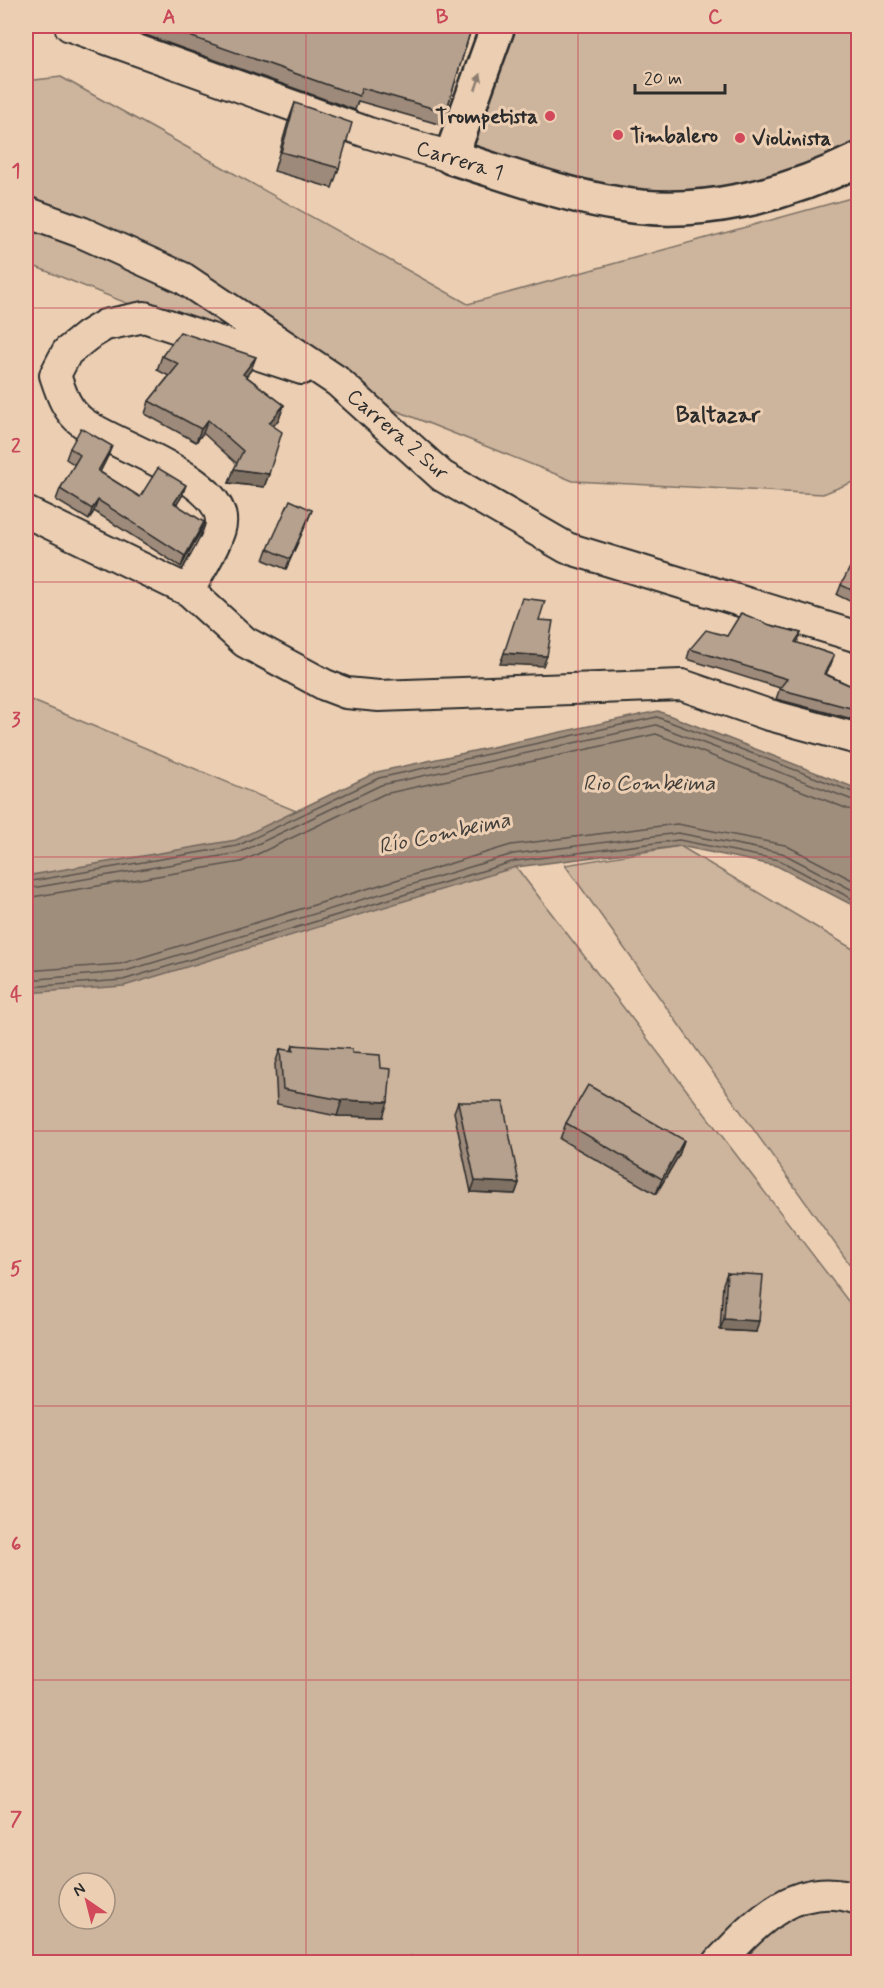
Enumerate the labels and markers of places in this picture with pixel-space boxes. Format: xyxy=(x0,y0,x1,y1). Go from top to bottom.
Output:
place label: Trompetista xyxy=(435,103,538,131)
marker: Trompetista xyxy=(543,109,557,123)
place label: Timbalero xyxy=(630,122,718,150)
place label: Violinista xyxy=(752,125,832,153)
marker: Timbalero xyxy=(611,128,625,142)
marker: Violinista xyxy=(733,131,747,145)

